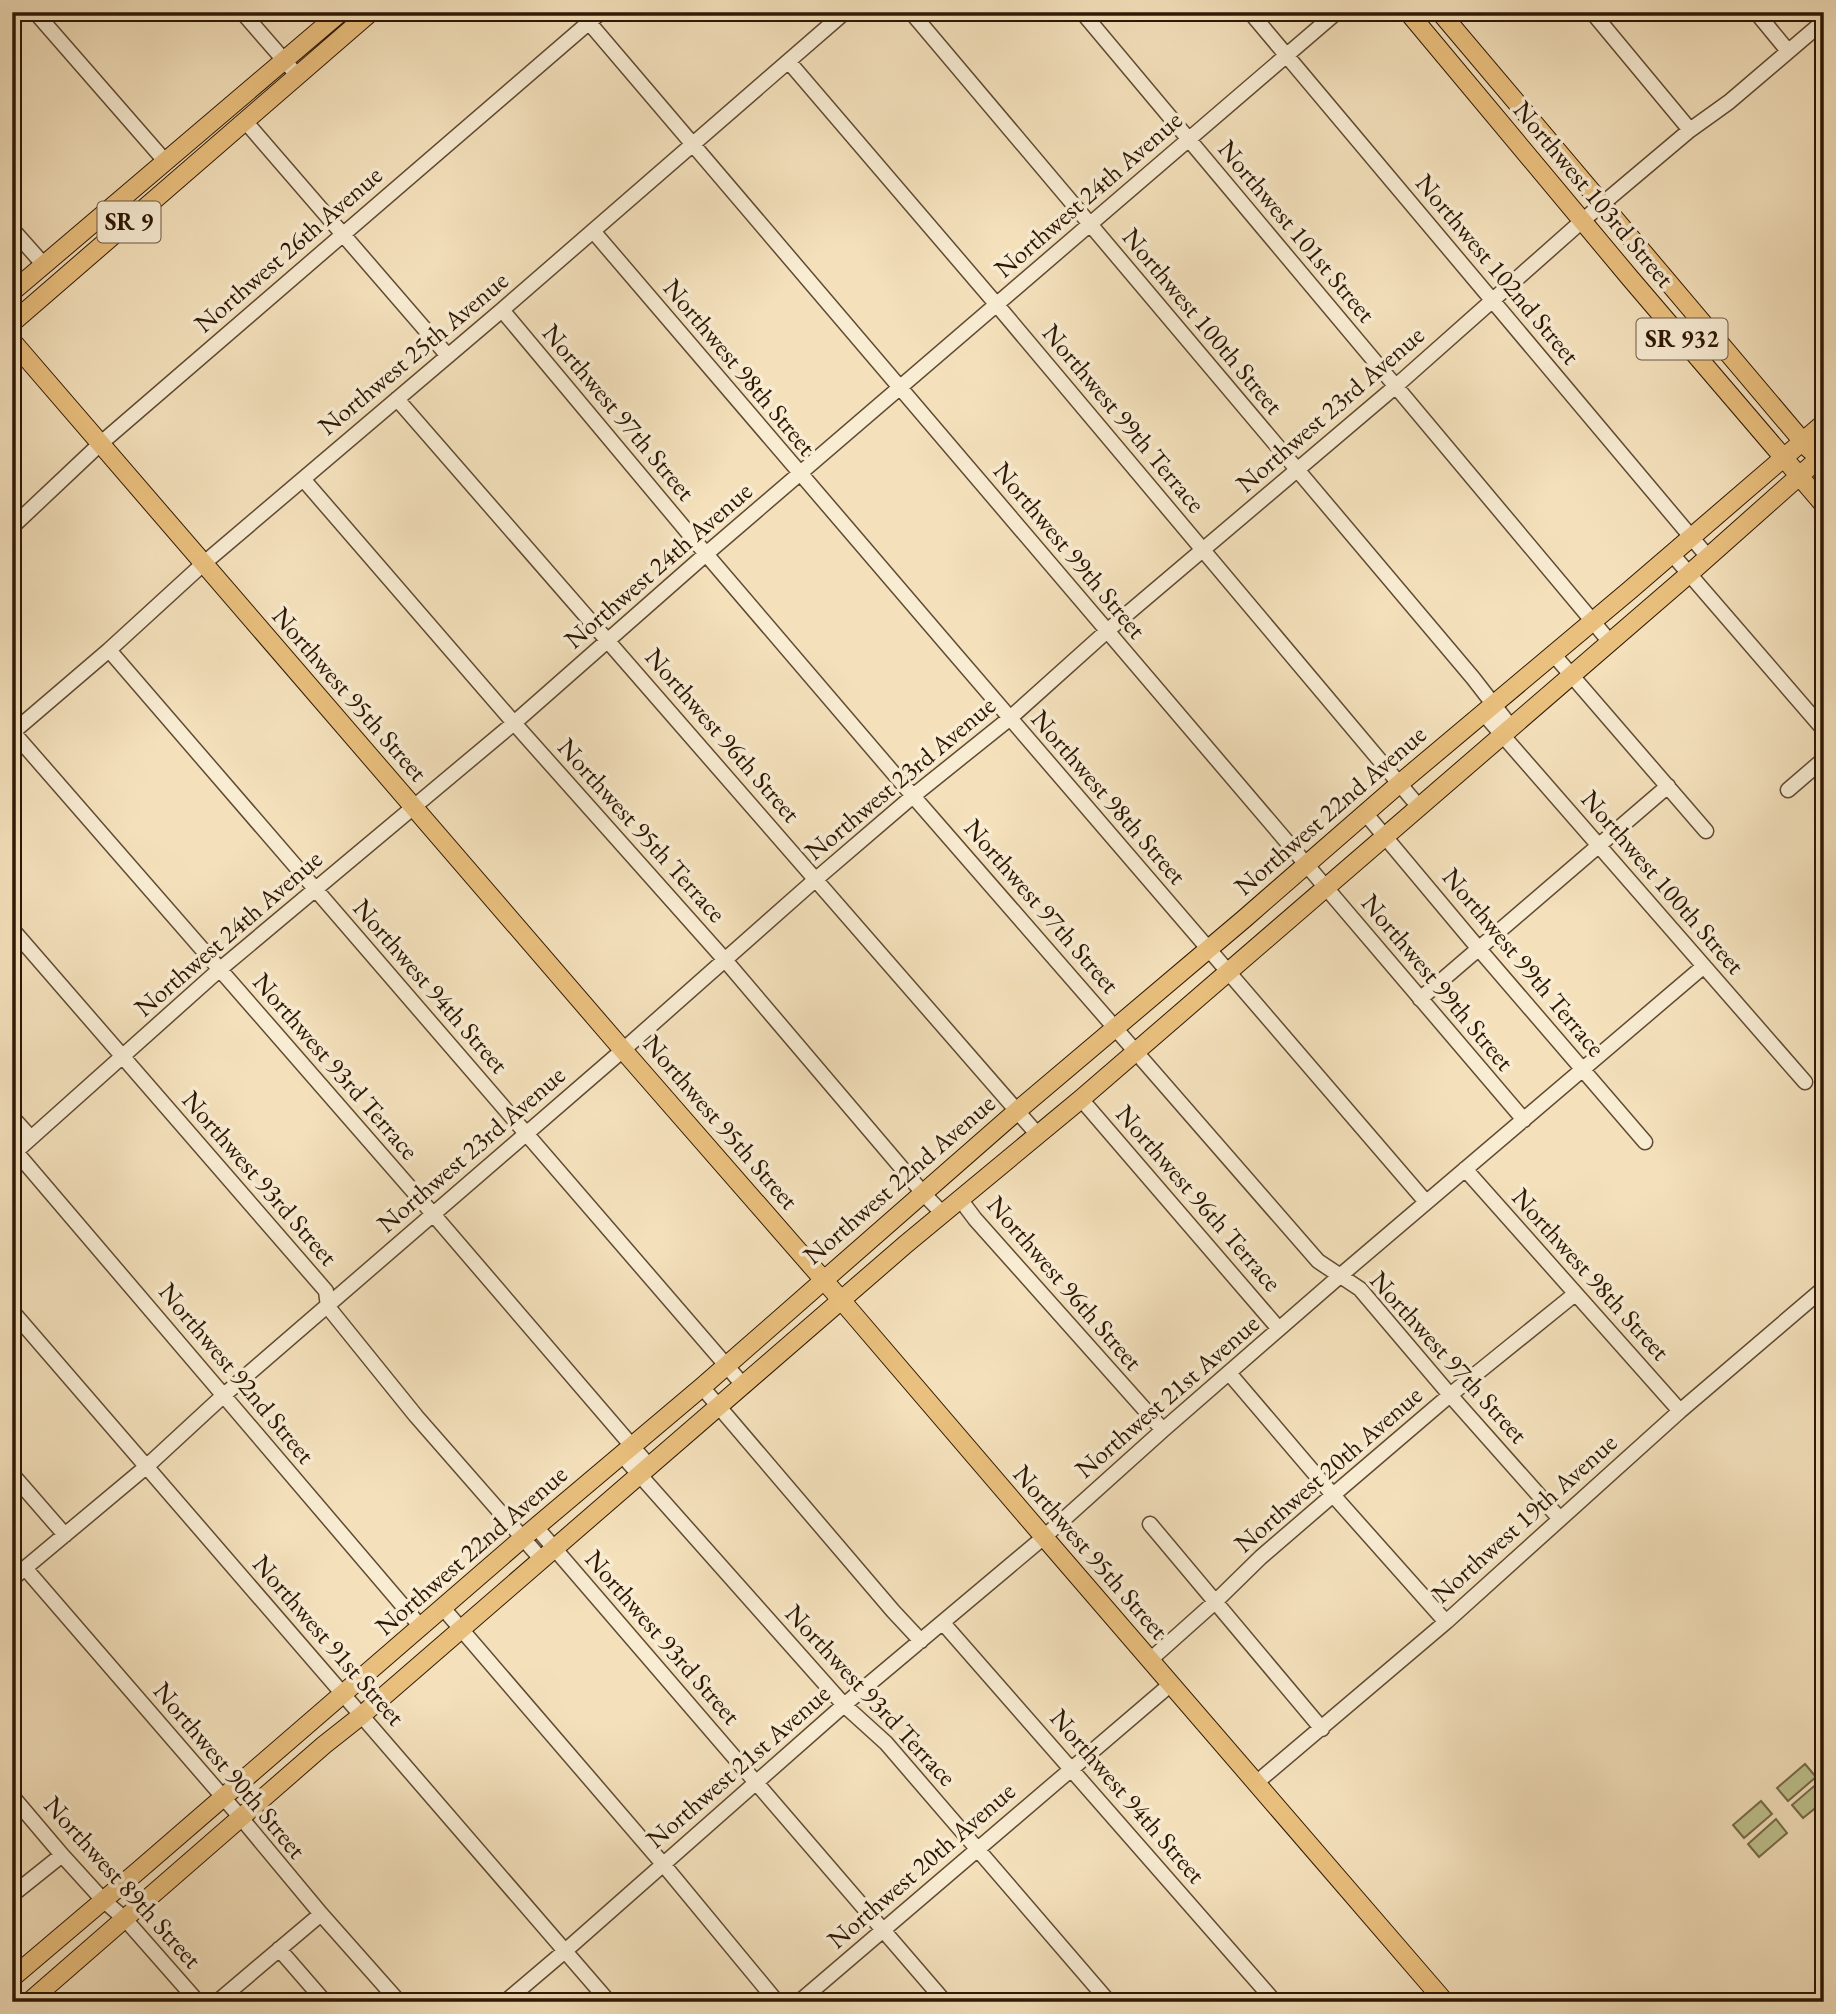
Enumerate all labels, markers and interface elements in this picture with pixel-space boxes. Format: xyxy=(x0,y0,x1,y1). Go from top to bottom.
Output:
street label: Northwest 103rd Street xyxy=(1506,94,1682,294)
street label: Northwest 24th Avenue xyxy=(987,103,1189,285)
street label: Northwest 101st Street xyxy=(1211,133,1383,329)
street label: Northwest 26th Avenue xyxy=(187,158,389,340)
street label: Northwest 102nd Street xyxy=(1408,167,1588,371)
road number: SR 9 xyxy=(97,202,160,243)
street label: Northwest 100th Street xyxy=(1115,221,1291,421)
street label: Northwest 25th Avenue xyxy=(311,263,515,443)
street label: Northwest 98th Street xyxy=(656,271,824,463)
street label: Northwest 97th Street xyxy=(535,316,703,508)
street label: Northwest 99th Terrace xyxy=(1035,316,1213,520)
street label: Northwest 23rd Avenue xyxy=(1229,318,1431,500)
road number: SR 932 xyxy=(1636,318,1728,360)
street label: Northwest 99th Street xyxy=(986,454,1154,646)
street label: Northwest 24th Avenue xyxy=(557,474,759,656)
street label: Northwest 95th Street xyxy=(265,599,435,789)
street label: Northwest 96th Street xyxy=(638,640,808,830)
street label: Northwest 23rd Avenue xyxy=(798,688,1002,868)
street label: Northwest 98th Street xyxy=(1024,702,1194,892)
street label: Northwest 22nd Avenue xyxy=(1227,717,1433,903)
street label: Northwest 95th Terrace xyxy=(550,731,734,929)
street label: Northwest 100th Street xyxy=(1574,783,1752,981)
street label: Northwest 97th Street xyxy=(957,811,1127,1001)
street label: Northwest 24th Avenue xyxy=(127,842,329,1024)
street label: Northwest 99th Terrace xyxy=(1435,860,1613,1064)
street label: Northwest 99th Street xyxy=(1354,886,1522,1078)
street label: Northwest 94th Street xyxy=(346,891,516,1081)
street label: Northwest 93rd Terrace xyxy=(245,965,427,1167)
street label: Northwest 95th Street xyxy=(636,1027,806,1217)
street label: Northwest 23rd Avenue xyxy=(370,1058,572,1240)
street label: Northwest 93rd Street xyxy=(175,1083,345,1273)
street label: Northwest 22nd Avenue xyxy=(796,1086,1002,1272)
street label: Northwest 96th Terrace xyxy=(1109,1098,1289,1298)
street label: Northwest 98th Street xyxy=(1504,1181,1678,1367)
street label: Northwest 96th Street xyxy=(980,1188,1150,1378)
street label: Northwest 97th Street xyxy=(1362,1264,1536,1450)
street label: Northwest 92nd Street xyxy=(151,1275,323,1471)
street label: Northwest 21st Avenue xyxy=(1068,1307,1266,1485)
street label: Northwest 20th Avenue xyxy=(1227,1378,1429,1560)
street label: Northwest 19th Avenue xyxy=(1424,1426,1624,1610)
street label: Northwest 22nd Avenue xyxy=(368,1457,574,1643)
street label: Northwest 95th Street xyxy=(1006,1457,1176,1647)
street label: Northwest 93rd Street xyxy=(578,1542,748,1732)
street label: Northwest 91st Street xyxy=(245,1547,413,1733)
street label: Northwest 93rd Terrace xyxy=(778,1597,964,1793)
street label: Northwest 90th Street xyxy=(146,1674,314,1866)
street label: Northwest 21st Avenue xyxy=(639,1677,837,1855)
street label: Northwest 94th Street xyxy=(1043,1701,1213,1891)
street label: Northwest 20th Avenue xyxy=(820,1774,1022,1956)
street label: Northwest 89th Street xyxy=(36,1789,210,1975)

